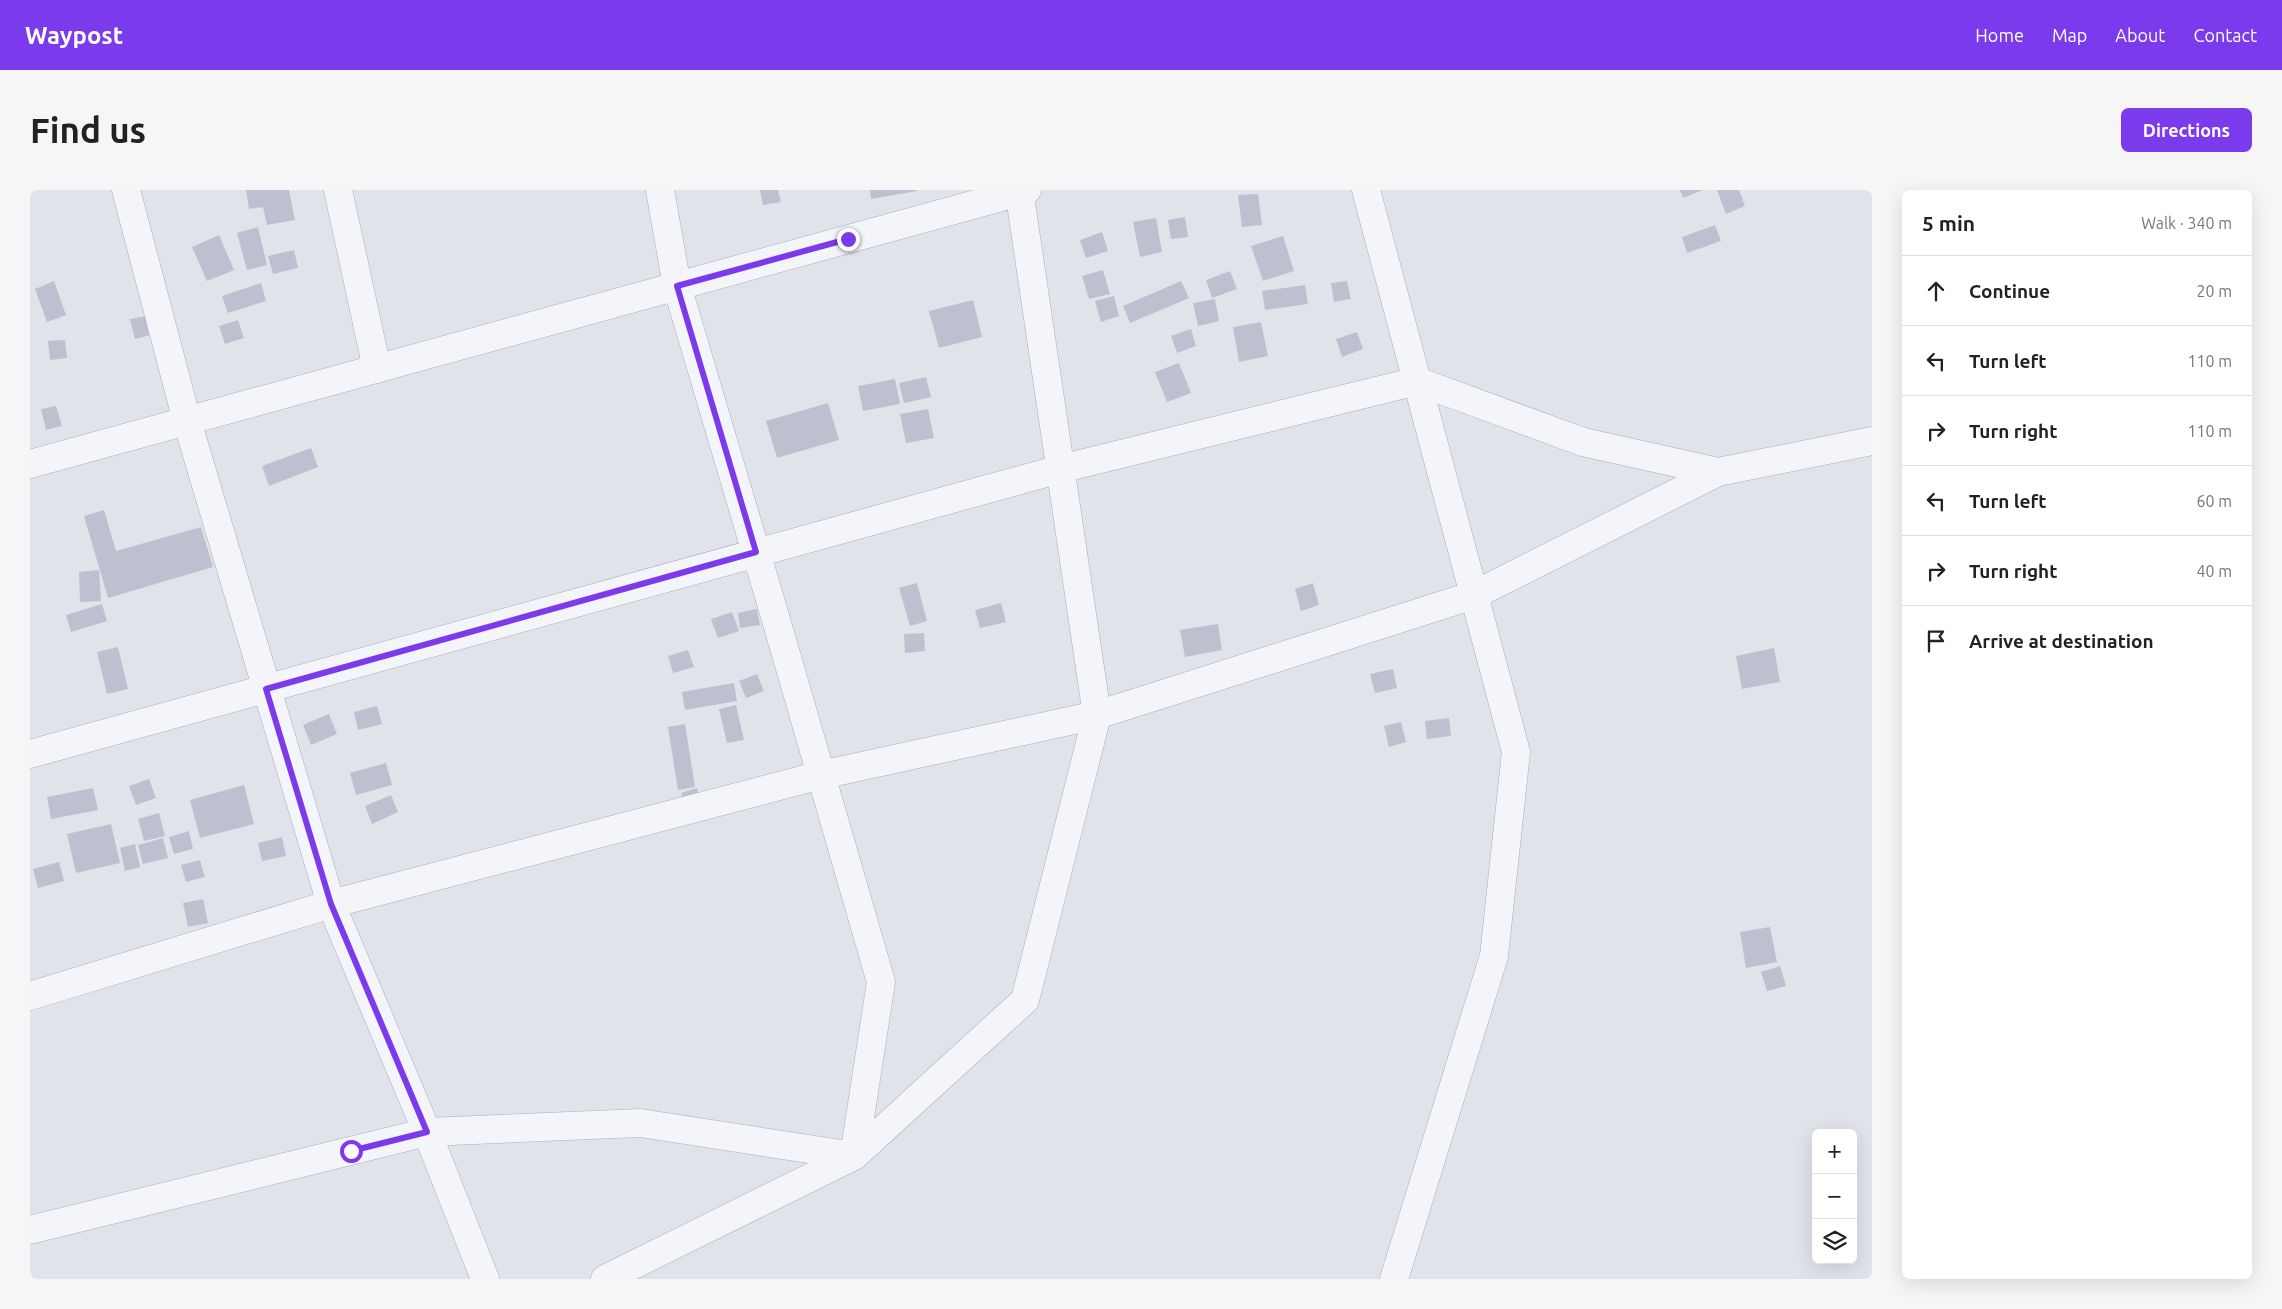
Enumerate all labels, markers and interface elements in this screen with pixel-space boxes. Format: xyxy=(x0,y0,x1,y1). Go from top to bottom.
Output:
text: Waypost xyxy=(25,22,123,49)
text: Home xyxy=(1975,25,2024,45)
text: Map xyxy=(2052,25,2087,45)
text: About xyxy=(2115,25,2165,45)
text: Contact xyxy=(2193,25,2257,45)
button: Directions xyxy=(2121,108,2252,152)
text: Find us xyxy=(30,110,146,150)
text: 5 min xyxy=(1922,211,1975,235)
text: Walk · 340 m xyxy=(2141,214,2232,232)
route end xyxy=(837,228,860,251)
icon: ahead xyxy=(1922,277,1950,305)
text: Continue xyxy=(1969,280,2050,302)
text: 20 m xyxy=(2196,282,2232,300)
icon: left xyxy=(1922,347,1950,375)
text: Turn left xyxy=(1969,350,2047,372)
text: 110 m xyxy=(2187,352,2232,370)
icon: right xyxy=(1922,417,1950,445)
text: Turn right xyxy=(1969,420,2057,442)
text: 110 m xyxy=(2187,422,2232,440)
icon: left xyxy=(1922,487,1950,515)
text: Turn left xyxy=(1969,490,2047,512)
text: 60 m xyxy=(2196,492,2232,510)
icon: right xyxy=(1922,557,1950,585)
text: Turn right xyxy=(1969,560,2057,582)
text: 40 m xyxy=(2196,562,2232,580)
icon: arrive xyxy=(1922,627,1950,655)
text: Arrive at destination xyxy=(1969,630,2154,652)
map controls xyxy=(1812,1129,1857,1264)
button: + xyxy=(1812,1129,1857,1174)
route start xyxy=(340,1140,363,1163)
button: − xyxy=(1812,1174,1857,1219)
button: layers xyxy=(1812,1219,1857,1264)

